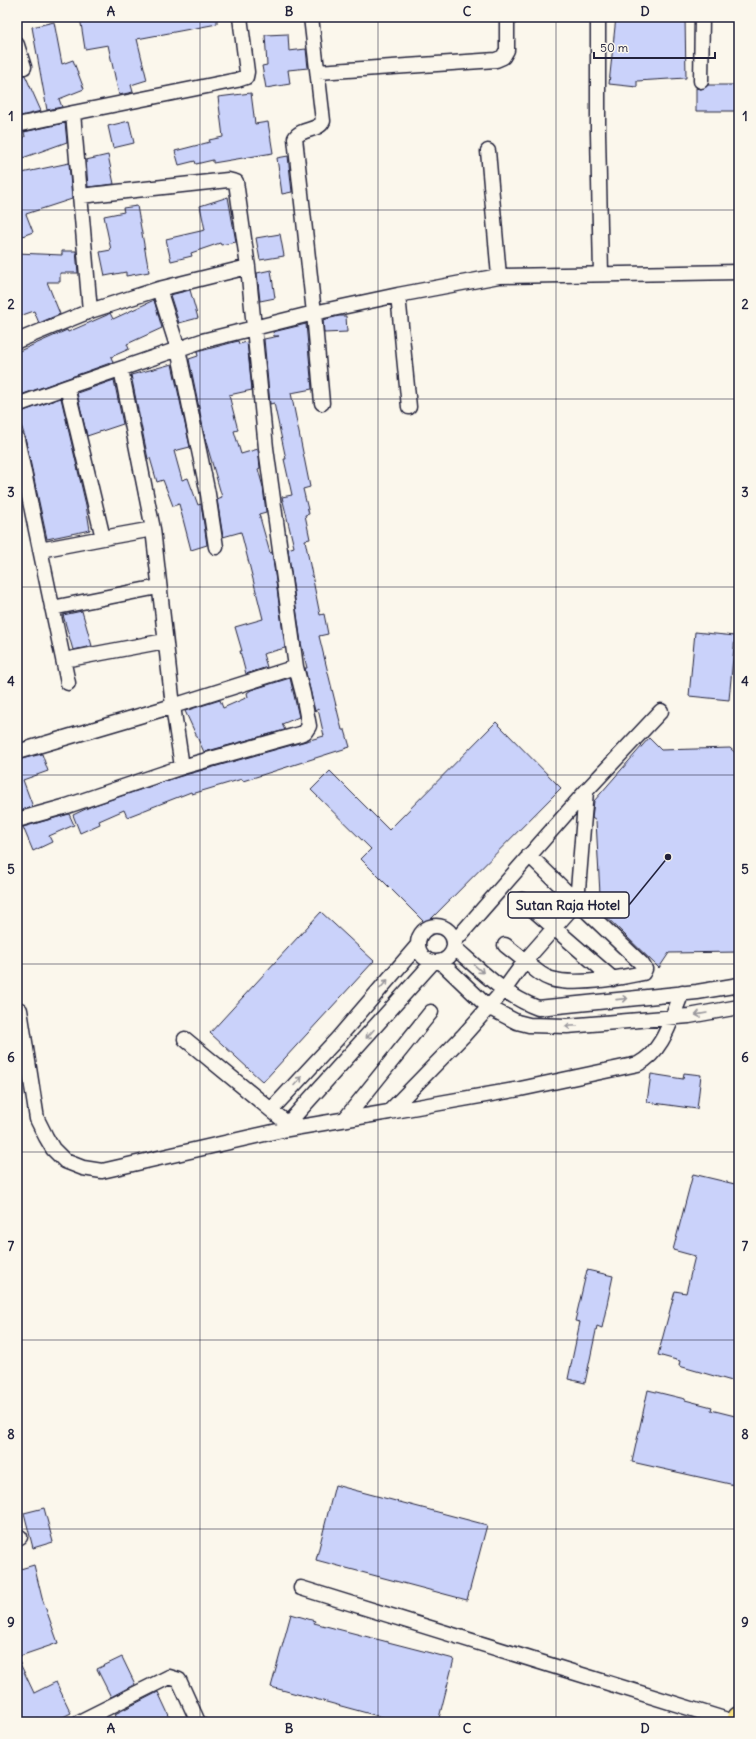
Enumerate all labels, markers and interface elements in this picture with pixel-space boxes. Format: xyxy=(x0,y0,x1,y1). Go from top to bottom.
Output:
text: A xyxy=(107,3,116,20)
text: B xyxy=(285,3,294,20)
text: C xyxy=(463,3,472,20)
text: D xyxy=(640,3,650,20)
scale bar xyxy=(594,34,715,60)
text: 50 m xyxy=(600,40,629,55)
text: 1 xyxy=(8,108,14,125)
text: 1 xyxy=(742,108,748,125)
text: 2 xyxy=(7,296,15,313)
text: 2 xyxy=(741,296,749,313)
text: 3 xyxy=(7,484,15,501)
text: 3 xyxy=(741,484,749,501)
text: 4 xyxy=(7,673,15,690)
text: 4 xyxy=(741,673,749,690)
text: 5 xyxy=(7,861,15,878)
text: 5 xyxy=(741,861,749,878)
callout: Sutan Raja Hotel xyxy=(508,892,629,918)
text: Sutan Raja Hotel xyxy=(516,896,620,914)
one-way arrow xyxy=(474,964,484,973)
one-way arrow xyxy=(380,979,389,989)
one-way arrow xyxy=(615,996,628,1003)
one-way arrow xyxy=(695,1010,708,1018)
one-way arrow xyxy=(565,1022,578,1029)
one-way arrow xyxy=(365,1029,375,1039)
text: 6 xyxy=(7,1049,15,1066)
text: 6 xyxy=(741,1049,749,1066)
one-way arrow xyxy=(293,1077,302,1087)
text: 7 xyxy=(8,1238,15,1255)
text: 7 xyxy=(742,1238,749,1255)
text: 8 xyxy=(7,1426,15,1443)
text: 8 xyxy=(741,1426,749,1443)
text: 9 xyxy=(7,1614,15,1631)
text: 9 xyxy=(741,1614,749,1631)
text: A xyxy=(107,1720,116,1737)
text: B xyxy=(285,1720,294,1737)
text: C xyxy=(463,1720,472,1737)
text: D xyxy=(640,1720,650,1737)

